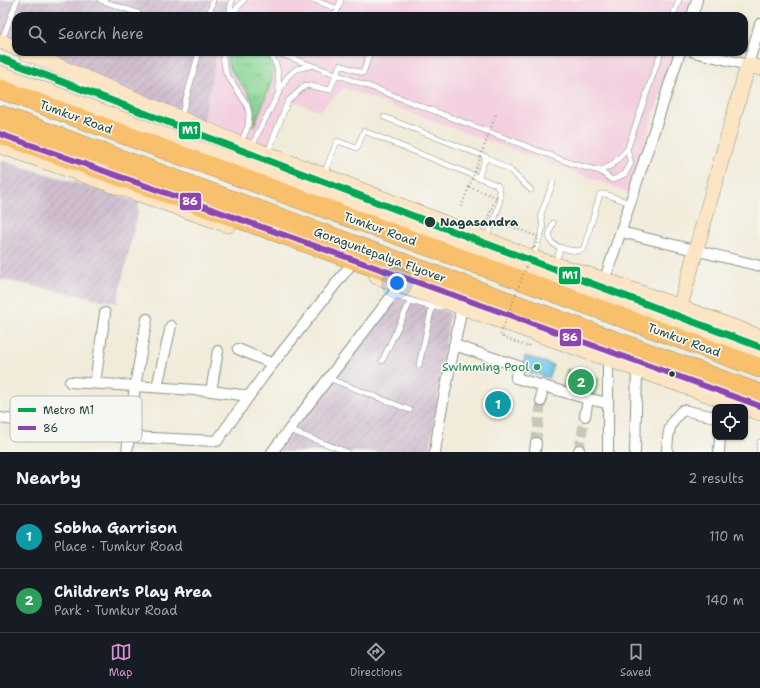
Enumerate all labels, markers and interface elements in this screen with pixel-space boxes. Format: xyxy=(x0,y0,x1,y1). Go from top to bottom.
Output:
search box xyxy=(12,12,748,56)
icon: search xyxy=(26,23,48,45)
text: Search here xyxy=(58,24,144,44)
street label: Tumkur Road xyxy=(37,96,115,138)
line badge: M1 xyxy=(178,121,201,140)
text: M1 xyxy=(182,123,198,138)
line badge: 86 xyxy=(179,192,202,211)
text: 86 xyxy=(182,194,198,209)
street label: Tumkur Road xyxy=(341,208,419,250)
place label: Nagasandra xyxy=(440,214,519,230)
marker: Nagasandra xyxy=(423,215,437,229)
street label: Goraguntepalya Flyover xyxy=(312,224,449,286)
line badge: M1 xyxy=(558,266,581,285)
text: M1 xyxy=(562,268,578,283)
your location xyxy=(387,273,407,293)
street label: Tumkur Road xyxy=(645,319,723,361)
line badge: 86 xyxy=(559,328,582,347)
text: 86 xyxy=(562,330,578,345)
place label: Swimming Pool xyxy=(442,359,529,375)
marker: Swimming Pool xyxy=(532,362,542,372)
pin: 2 xyxy=(568,367,594,397)
unlabelled marker xyxy=(667,369,677,379)
pin: 1 xyxy=(485,389,511,419)
legend xyxy=(10,396,142,442)
text: Metro M1 xyxy=(43,403,94,418)
map controls xyxy=(712,404,748,440)
button: locate xyxy=(712,404,748,440)
text: 86 xyxy=(43,421,58,436)
text: Nearby xyxy=(16,467,81,489)
text: 2 results xyxy=(688,470,744,487)
text: Sobha Garrison xyxy=(54,518,177,538)
text: 1 xyxy=(26,528,32,545)
text: 110 m xyxy=(709,528,744,545)
text: Place · Tumkur Road xyxy=(54,538,183,555)
text: Children's Play Area xyxy=(54,582,212,602)
text: 2 xyxy=(24,592,34,609)
text: 140 m xyxy=(705,592,744,609)
text: Park · Tumkur Road xyxy=(54,602,177,619)
tab: Map xyxy=(109,641,132,680)
tab: Directions xyxy=(350,641,402,680)
tab: Saved xyxy=(620,641,651,680)

